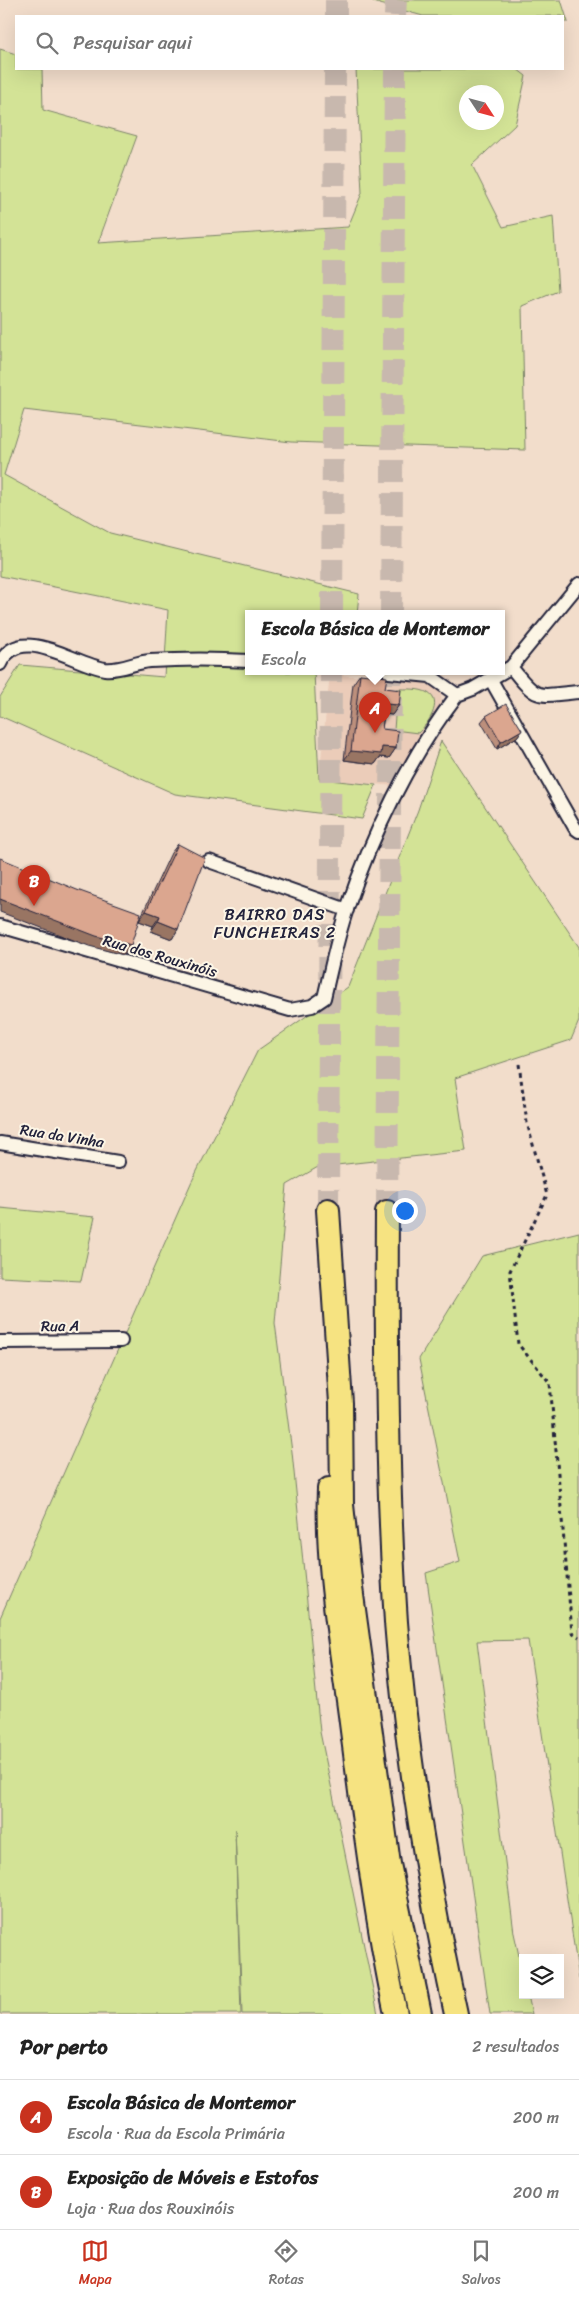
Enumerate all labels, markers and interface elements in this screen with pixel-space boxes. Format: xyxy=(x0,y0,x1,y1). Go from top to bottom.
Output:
search box xyxy=(15,15,564,70)
text: Pesquisar aqui xyxy=(73,26,192,59)
icon: search xyxy=(33,29,61,57)
north arrow xyxy=(459,85,504,130)
popup xyxy=(245,610,505,675)
text: Escola Básica de Montemor xyxy=(261,612,489,645)
text: Escola xyxy=(261,645,306,674)
pin: A xyxy=(359,692,391,733)
pin: B xyxy=(18,865,50,906)
district label: BAIRRO DAS FUNCHEIRAS 2 xyxy=(214,900,336,947)
street label: Rua dos Rouxinóis xyxy=(100,927,220,985)
street label: Rua da Vinha xyxy=(18,1117,106,1156)
your location xyxy=(392,1198,418,1224)
street label: Rua A xyxy=(41,1313,79,1339)
map controls xyxy=(519,1954,564,1999)
button: layers xyxy=(519,1954,564,1999)
text: Por perto xyxy=(20,2028,108,2066)
text: 2 resultados xyxy=(472,2032,559,2061)
text: Escola Básica de Montemor xyxy=(67,2086,295,2119)
text: A xyxy=(31,2103,41,2132)
text: 200 m xyxy=(513,2103,559,2132)
text: Escola · Rua da Escola Primária xyxy=(67,2119,285,2148)
text: Exposição de Móveis e Estofos xyxy=(67,2161,318,2194)
text: B xyxy=(31,2178,41,2207)
text: 200 m xyxy=(513,2178,559,2207)
text: Loja · Rua dos Rouxinóis xyxy=(67,2194,234,2223)
tab: Mapa xyxy=(79,2237,112,2292)
tab: Rotas xyxy=(269,2237,304,2292)
tab: Salvos xyxy=(461,2237,500,2292)

